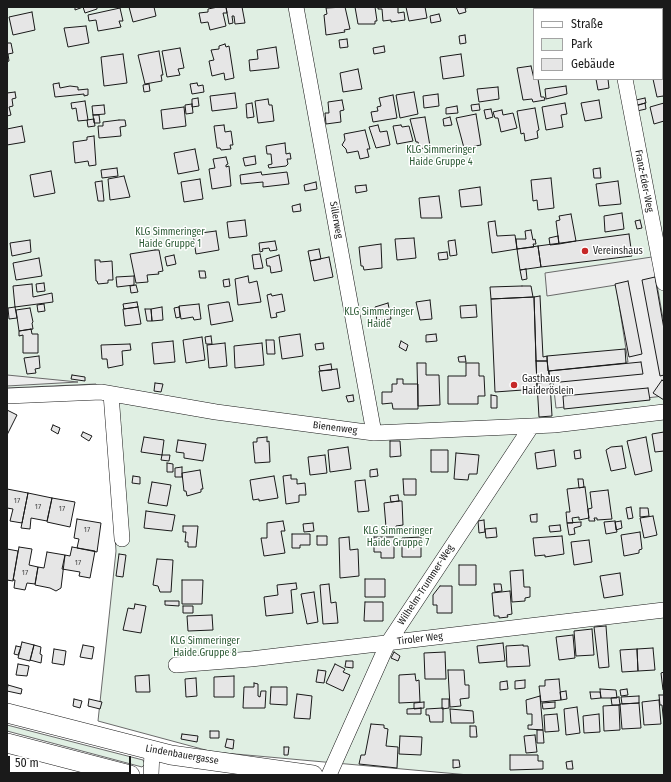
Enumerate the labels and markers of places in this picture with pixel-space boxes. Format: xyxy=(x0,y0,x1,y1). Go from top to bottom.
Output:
place label: Vereinshaus xyxy=(593,245,643,257)
marker: Vereinshaus xyxy=(580,246,590,256)
place label: Gasthaus Haideröslein xyxy=(522,373,574,396)
marker: Gasthaus Haideröslein xyxy=(509,380,519,390)

